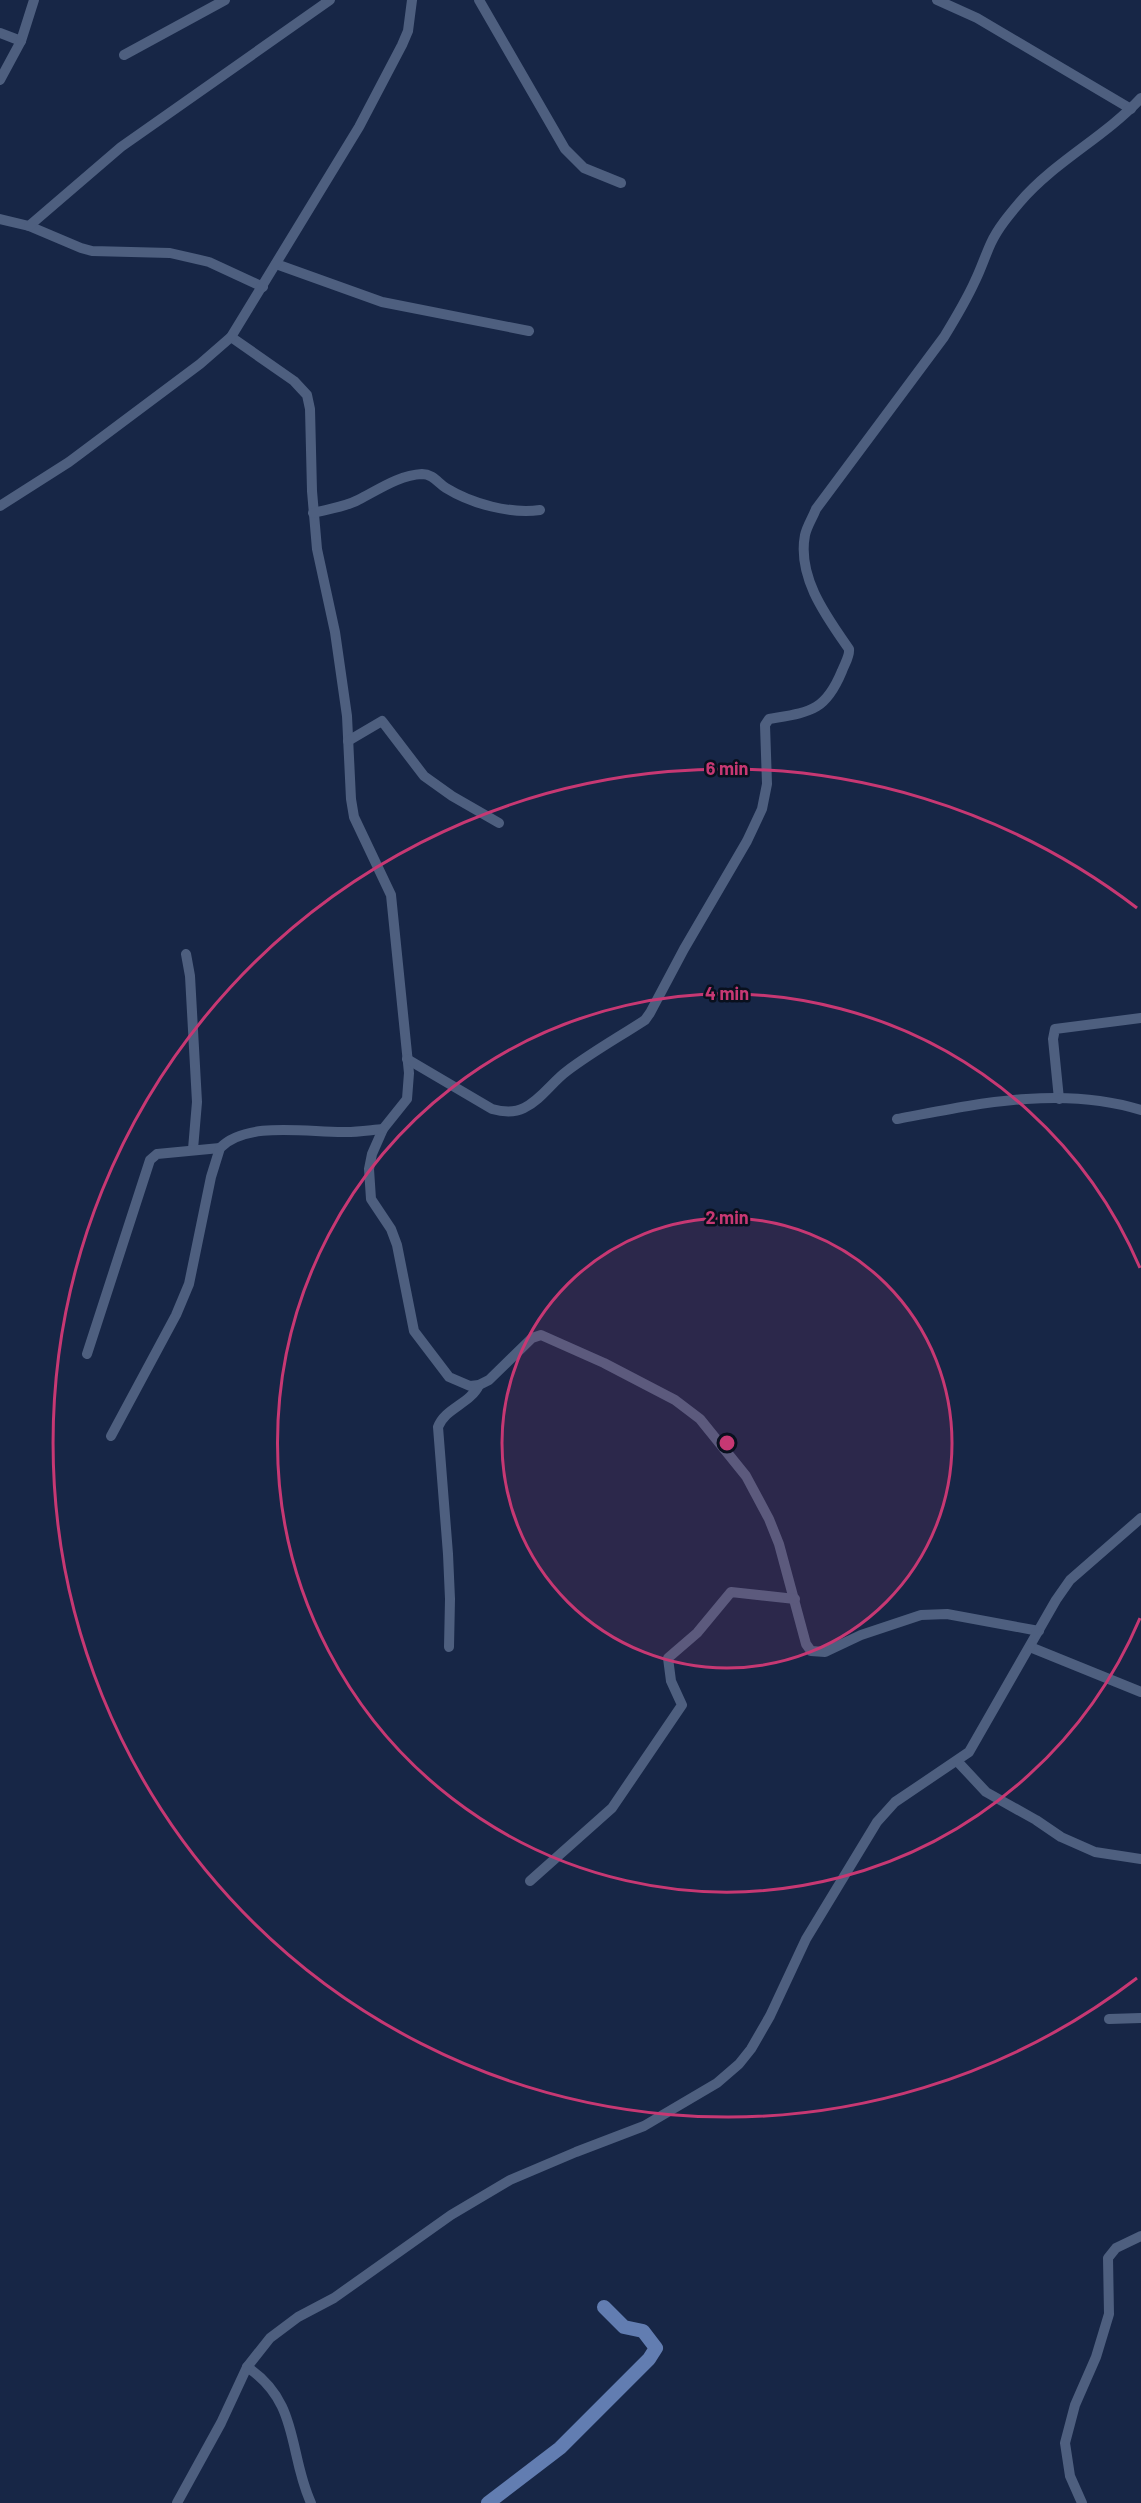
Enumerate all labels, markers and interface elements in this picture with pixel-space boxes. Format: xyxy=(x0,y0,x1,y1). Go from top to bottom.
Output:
text: 6 min xyxy=(706,757,748,779)
text: 4 min xyxy=(705,982,749,1004)
text: 2 min xyxy=(705,1206,749,1228)
centre of rings xyxy=(717,1433,737,1453)

